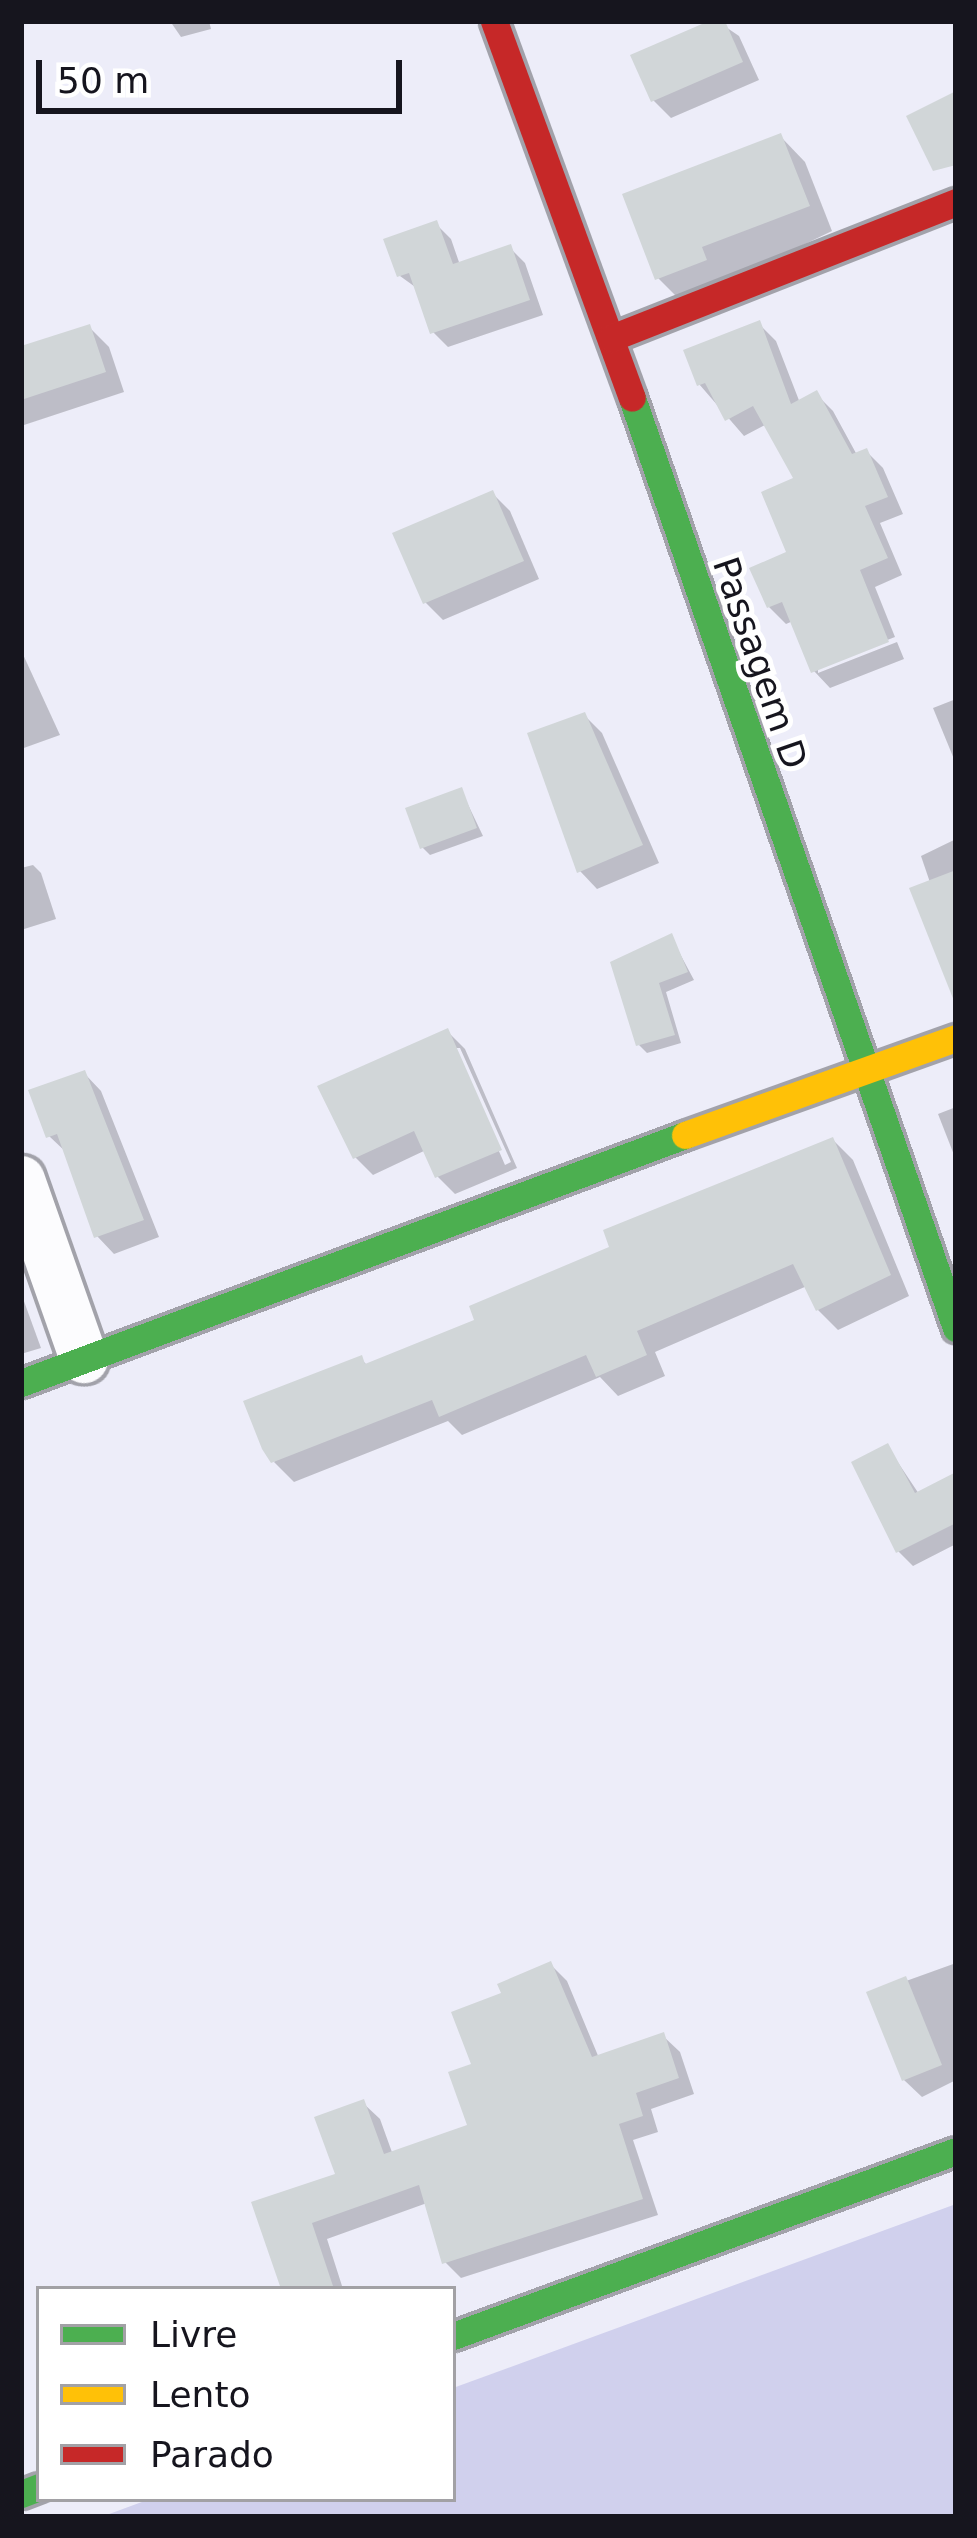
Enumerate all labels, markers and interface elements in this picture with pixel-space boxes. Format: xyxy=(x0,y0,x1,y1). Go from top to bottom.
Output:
scale bar xyxy=(42,36,408,110)
text: 50 m xyxy=(57,60,149,101)
street label: Passagem D xyxy=(704,552,816,774)
legend xyxy=(36,2286,456,2502)
text: Livre xyxy=(150,2314,238,2355)
text: Lento xyxy=(150,2374,251,2415)
text: Parado xyxy=(150,2434,274,2475)

